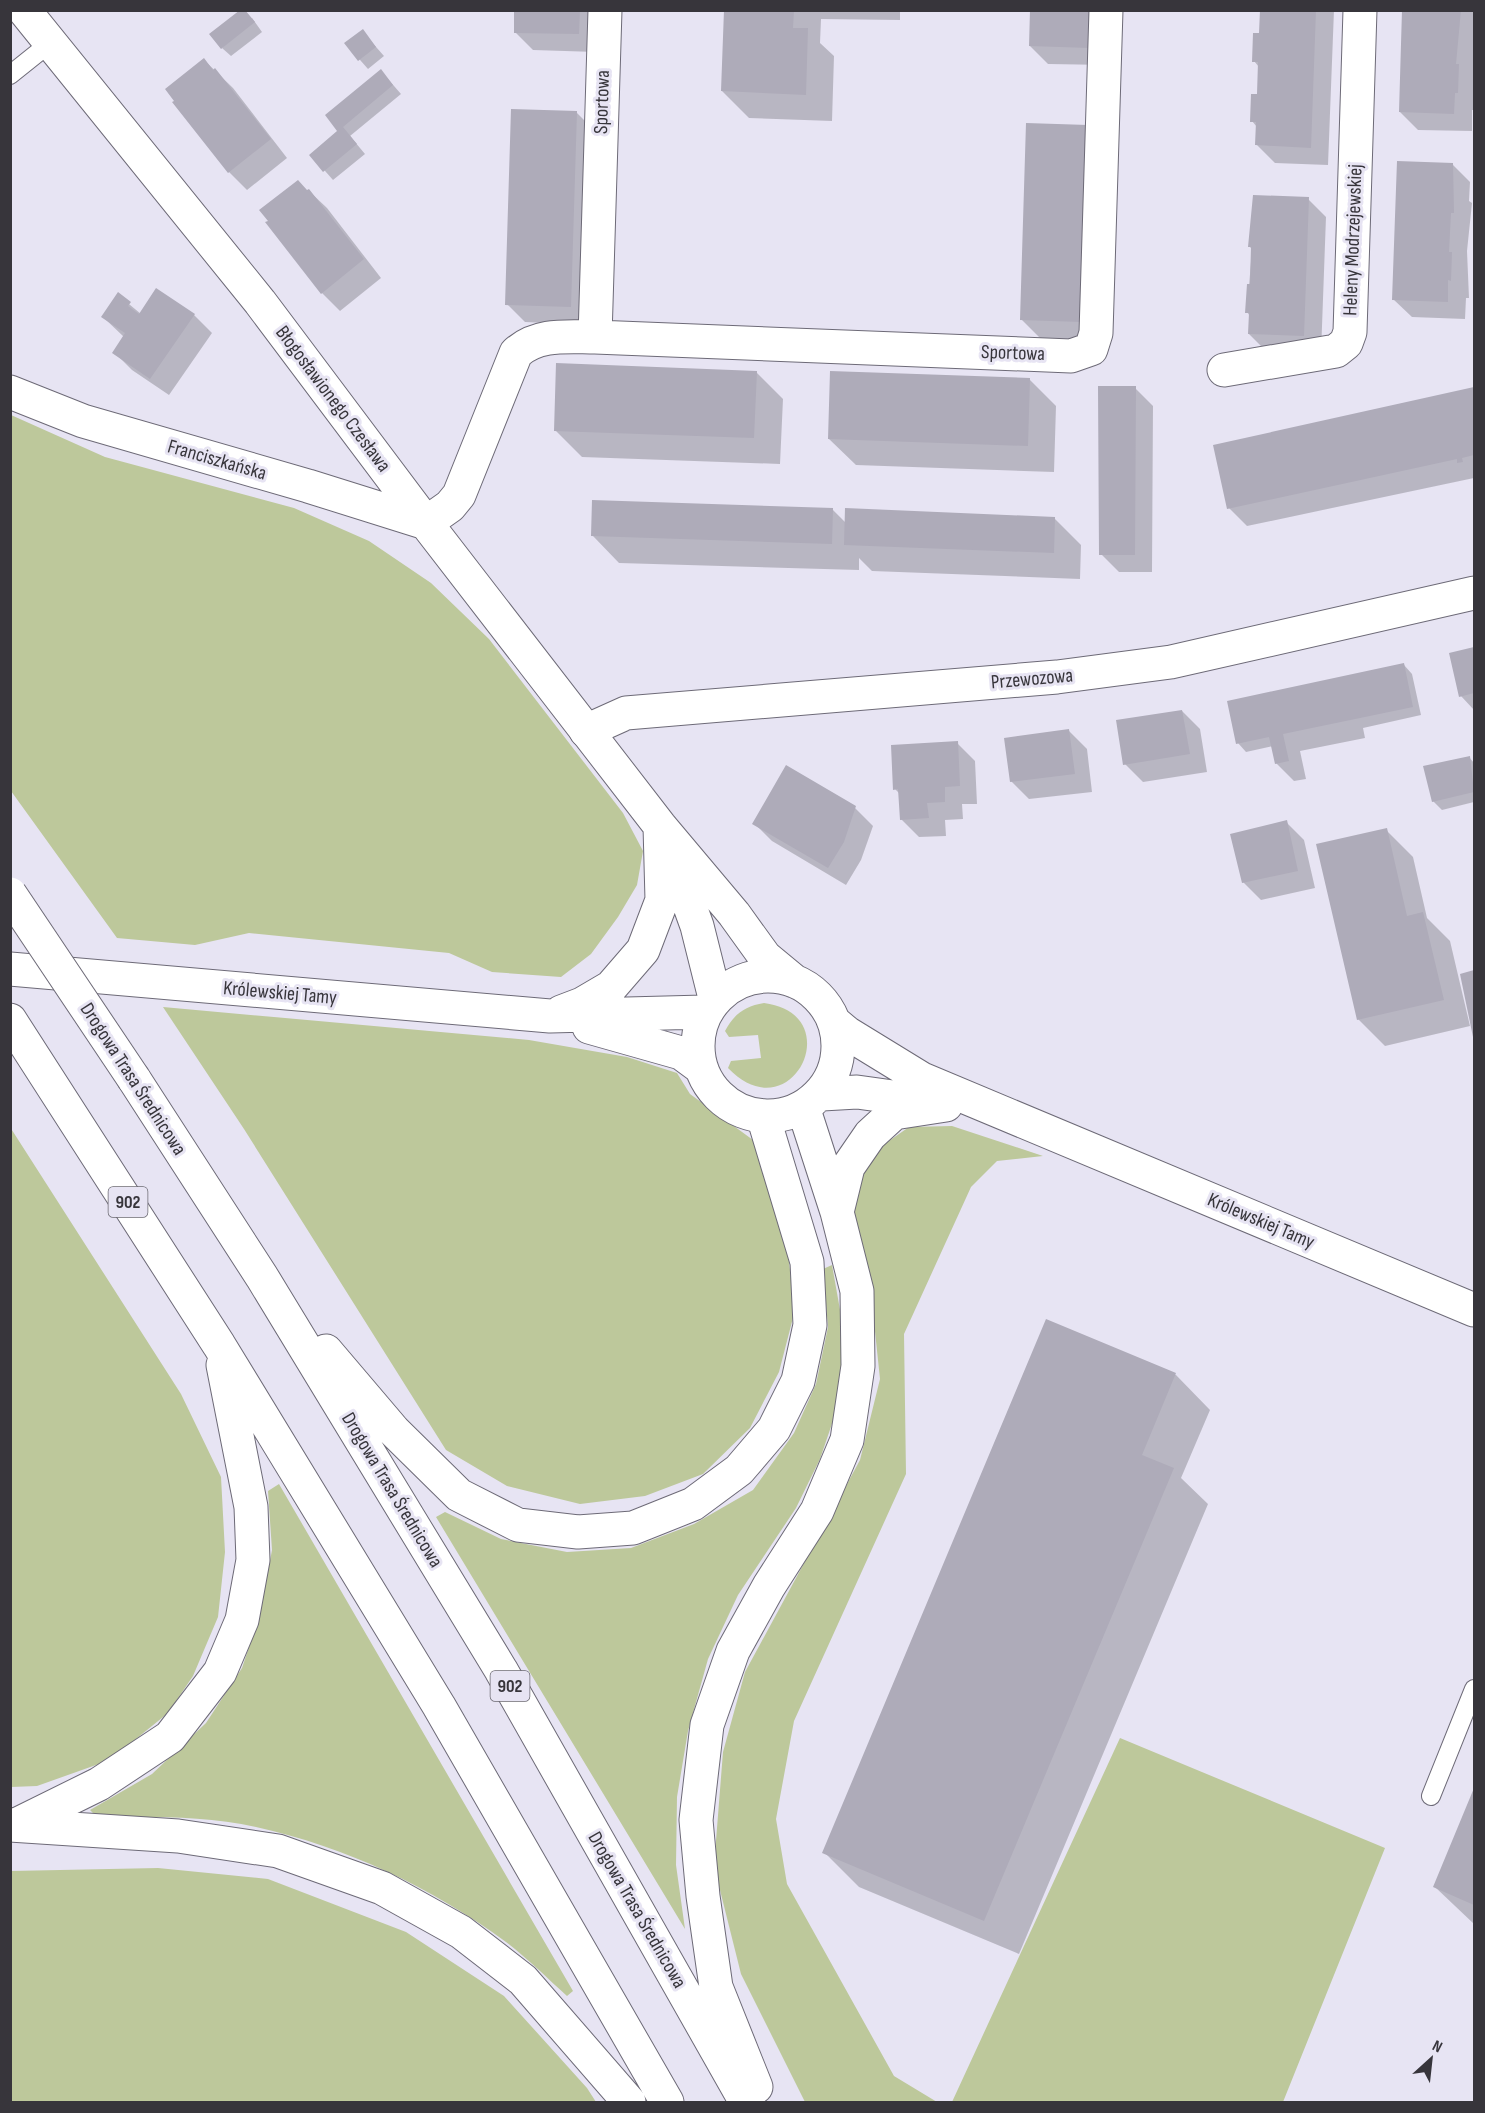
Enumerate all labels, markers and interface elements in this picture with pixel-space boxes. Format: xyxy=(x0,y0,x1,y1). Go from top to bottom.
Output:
street label: Sportowa xyxy=(589,70,615,134)
street label: Heleny Modrzejewskiej xyxy=(1338,164,1368,316)
street label: Błogosławionego Czesława xyxy=(270,321,396,477)
street label: Sportowa xyxy=(981,340,1045,366)
street label: Franciszkańska xyxy=(165,434,269,486)
street label: Przewozowa xyxy=(990,663,1074,695)
street label: Królewskiej Tamy xyxy=(222,976,338,1010)
street label: Drogowa Trasa Średnicowa xyxy=(75,998,191,1160)
road number: 902 xyxy=(108,1187,148,1217)
street label: Królewskiej Tamy xyxy=(1204,1188,1318,1254)
street label: Drogowa Trasa Średnicowa xyxy=(336,1408,448,1572)
road number: 902 xyxy=(490,1671,530,1701)
street label: Drogowa Trasa Średnicowa xyxy=(582,1828,692,1992)
north arrow xyxy=(1401,2029,1461,2089)
text: N xyxy=(1429,2037,1445,2057)

